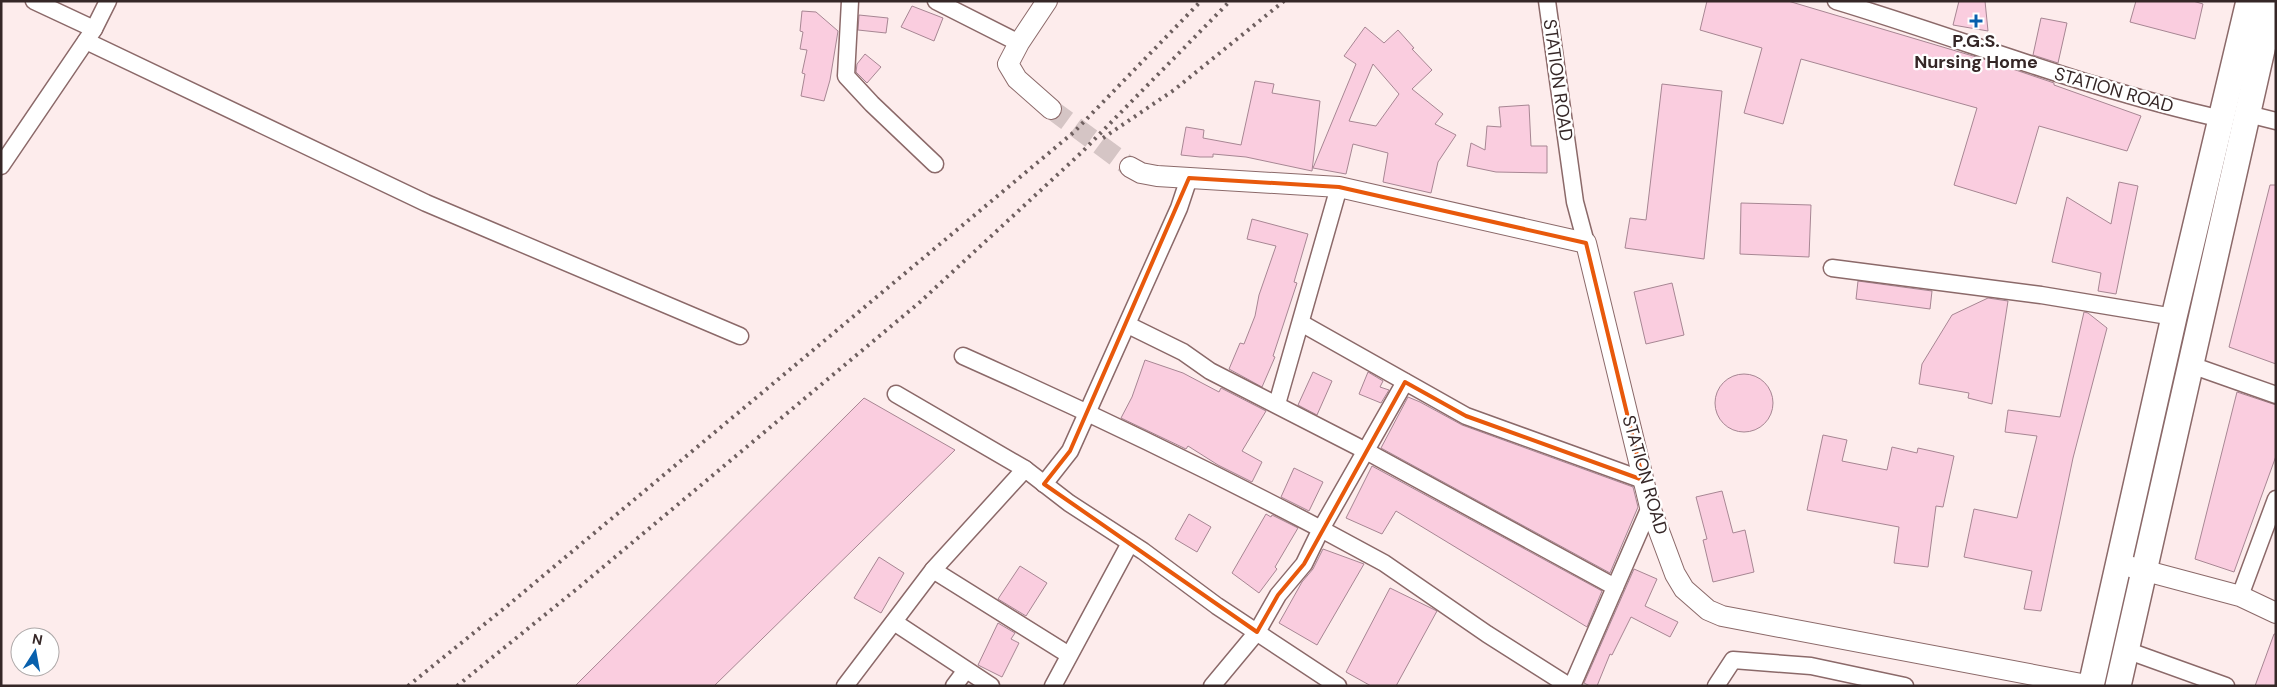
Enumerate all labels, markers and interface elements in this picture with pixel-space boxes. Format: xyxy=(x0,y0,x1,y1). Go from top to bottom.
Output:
marker: P.G.S. Nursing Home xyxy=(1969,14,1983,28)
street label: STATION ROAD xyxy=(1538,17,1578,143)
place label: P.G.S. Nursing Home xyxy=(1914,29,2038,74)
street label: STATION ROAD xyxy=(2052,62,2176,118)
street label: STATION ROAD xyxy=(1617,413,1673,537)
north arrow xyxy=(10,627,60,677)
text: N xyxy=(31,629,44,649)

